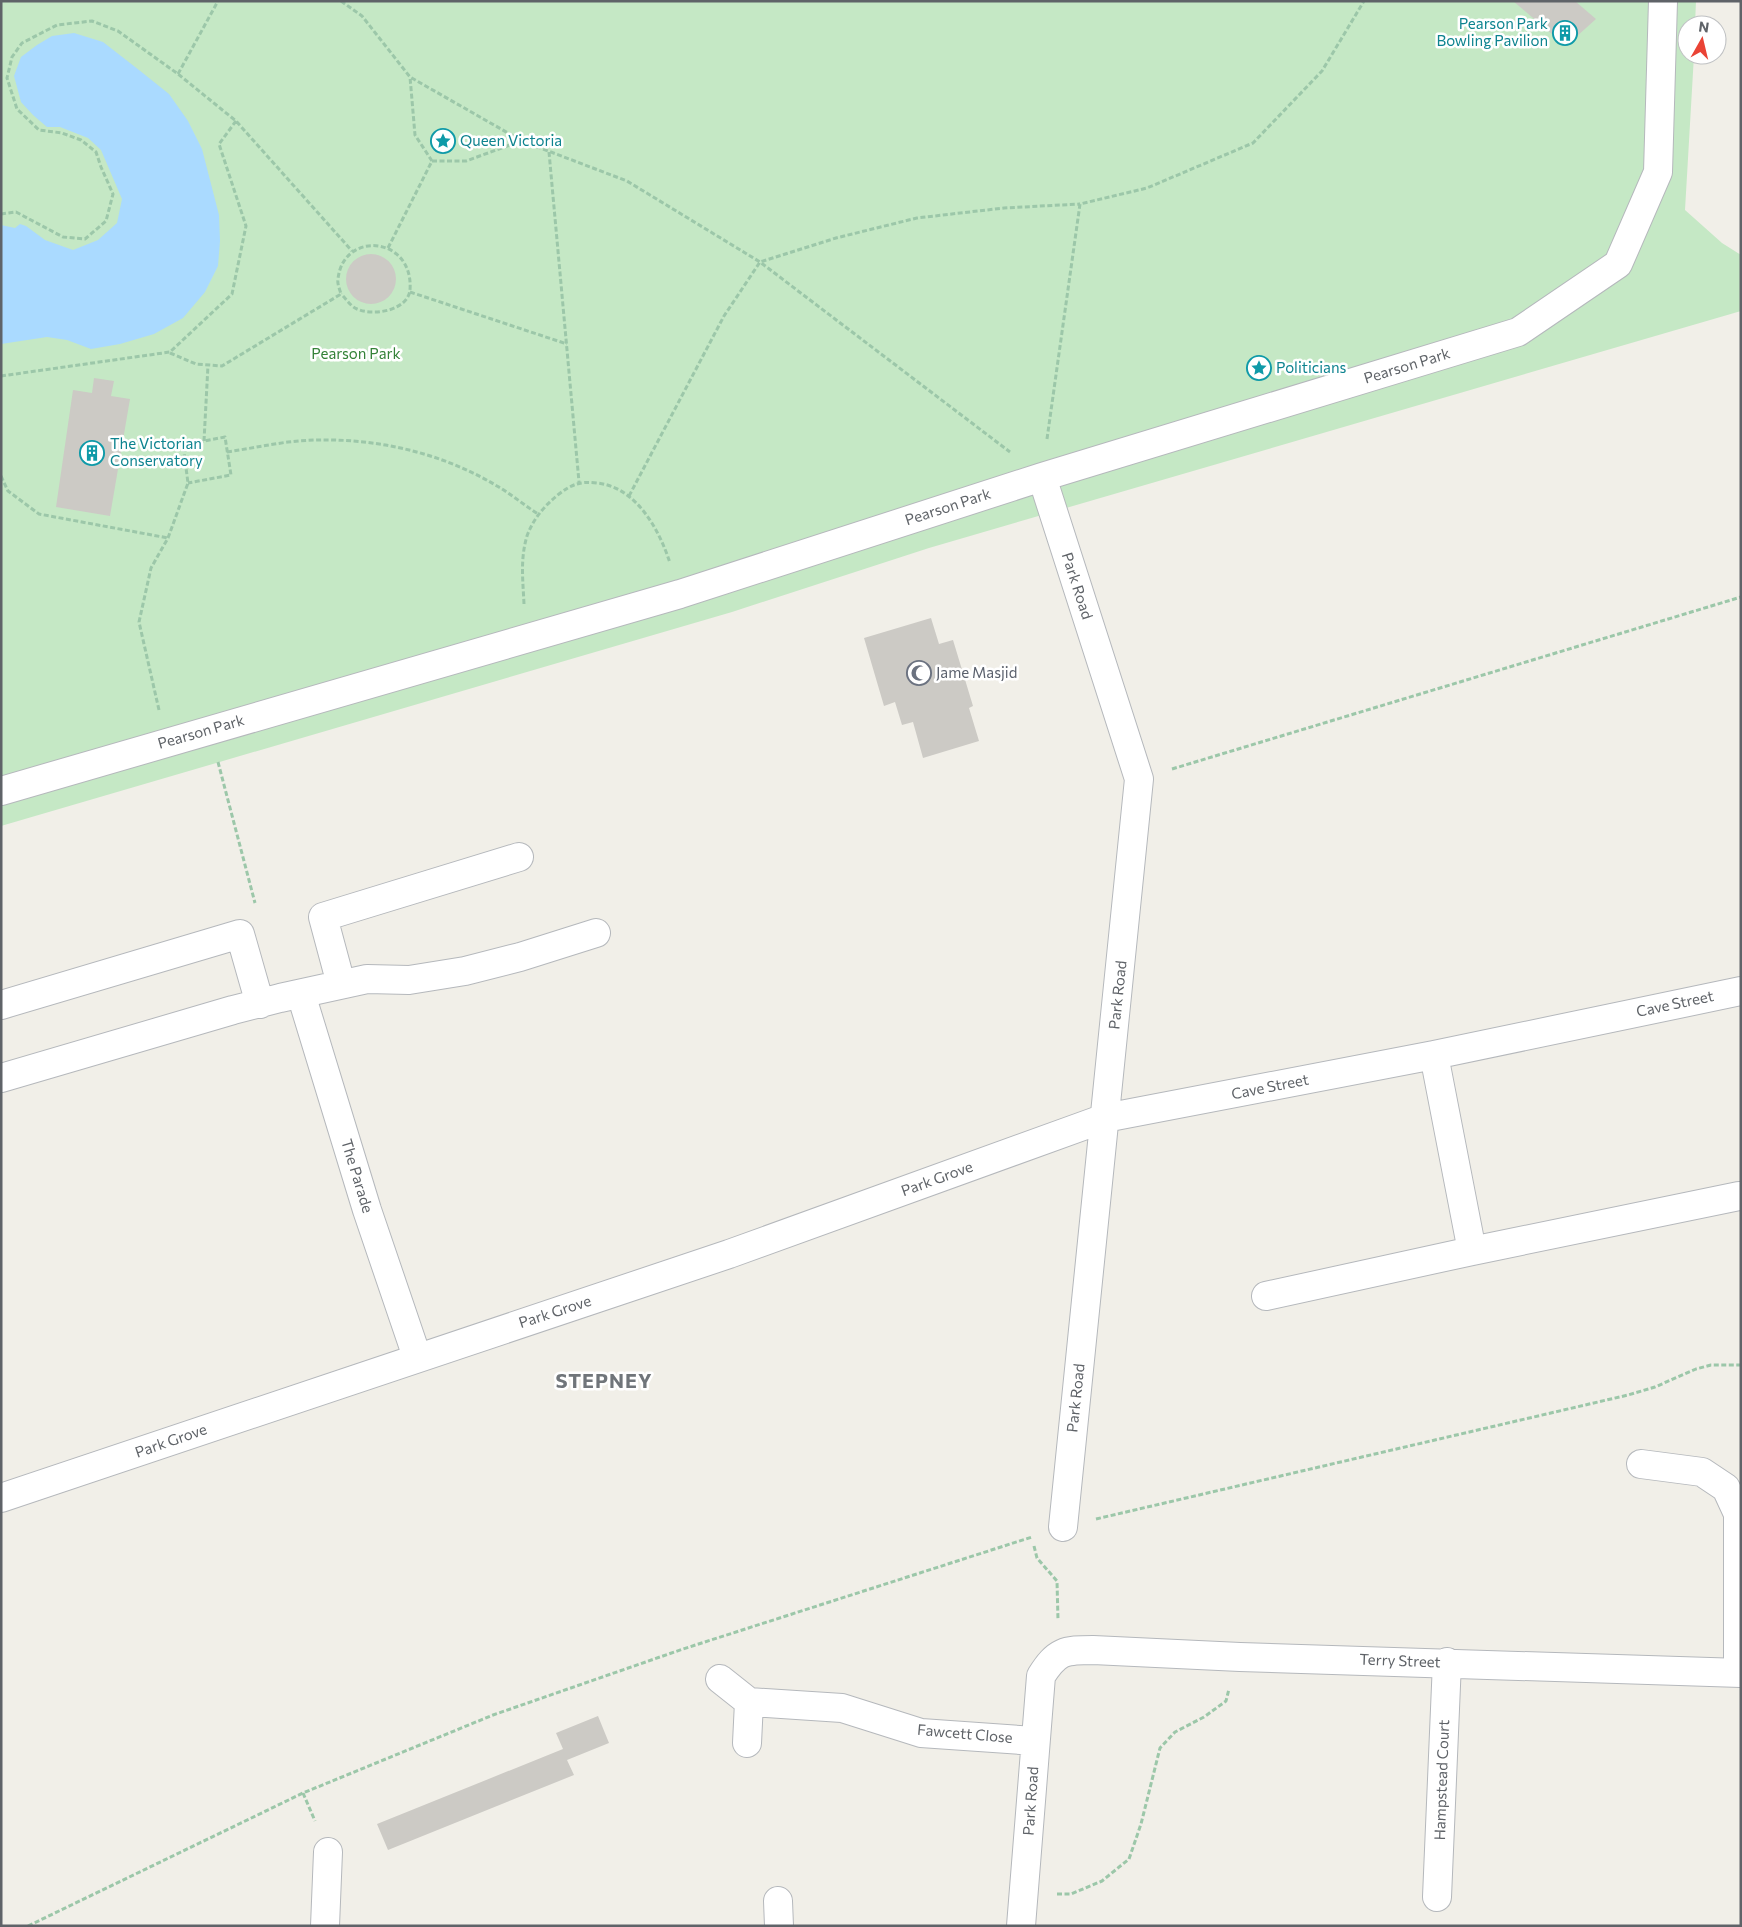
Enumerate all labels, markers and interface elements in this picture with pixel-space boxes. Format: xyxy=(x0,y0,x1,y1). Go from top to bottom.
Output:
place label: Pearson Park Bowling Pavilion xyxy=(1436,14,1548,49)
north arrow xyxy=(1677,15,1727,65)
text: N xyxy=(1697,17,1710,36)
building icon: Pearson Park Bowling Pavilion xyxy=(1552,20,1578,46)
place icon: Queen Victoria xyxy=(430,128,456,154)
place label: Queen Victoria xyxy=(460,131,562,149)
street label: Pearson Park xyxy=(1361,343,1452,387)
park label: Pearson Park xyxy=(311,344,401,362)
place icon: Politicians xyxy=(1246,355,1272,381)
place label: Politicians xyxy=(1276,358,1346,376)
place label: The Victorian Conservatory xyxy=(110,434,203,469)
building icon: The Victorian Conservatory xyxy=(79,440,105,466)
street label: Pearson Park xyxy=(902,484,993,528)
street label: Park Road xyxy=(1059,550,1097,621)
mosque icon: Jame Masjid xyxy=(906,660,932,686)
place label: Jame Masjid xyxy=(936,663,1017,681)
street label: Pearson Park xyxy=(155,710,246,752)
street label: Park Road xyxy=(1104,960,1130,1030)
street label: Cave Street xyxy=(1634,986,1715,1020)
street label: Cave Street xyxy=(1230,1070,1310,1102)
street label: The Parade xyxy=(338,1136,378,1215)
street label: Park Grove xyxy=(898,1157,975,1199)
street label: Park Grove xyxy=(516,1291,593,1331)
street label: Park Road xyxy=(1062,1363,1088,1433)
district label: STEPNEY xyxy=(555,1368,653,1392)
street label: Park Grove xyxy=(132,1419,209,1461)
street label: Terry Street xyxy=(1359,1650,1441,1670)
street label: Hampstead Court xyxy=(1430,1719,1452,1841)
street label: Fawcett Close xyxy=(917,1720,1014,1746)
street label: Park Road xyxy=(1019,1766,1041,1836)

